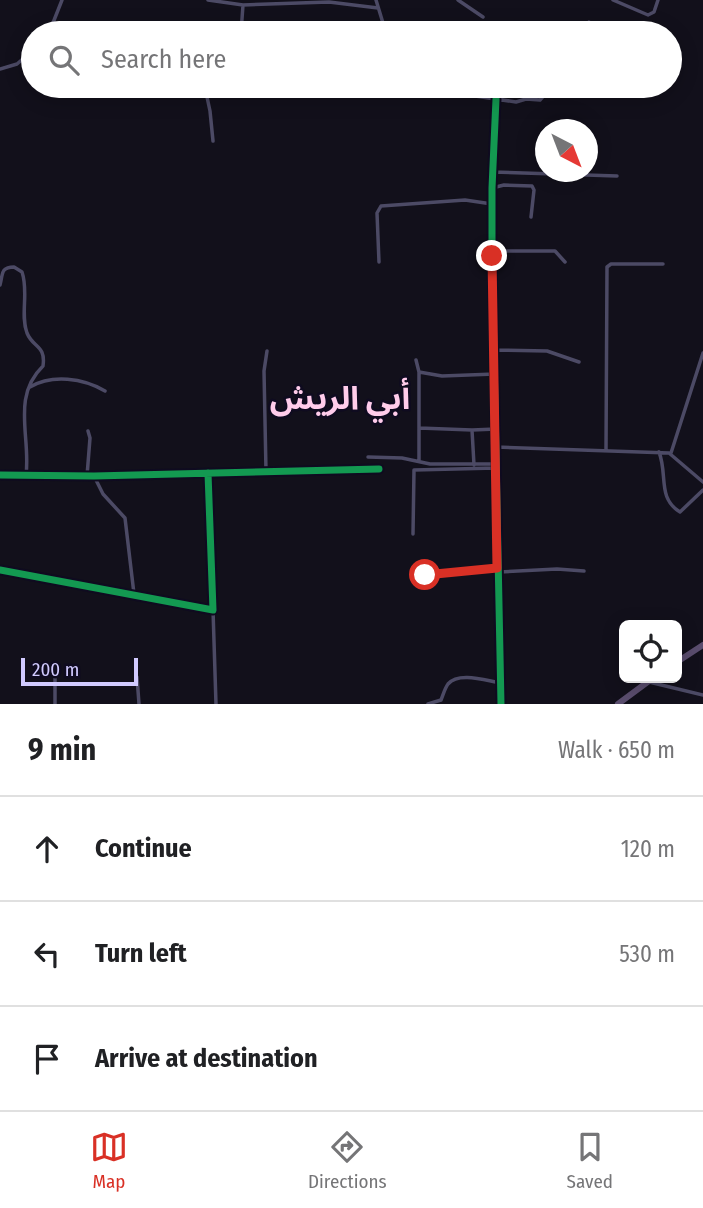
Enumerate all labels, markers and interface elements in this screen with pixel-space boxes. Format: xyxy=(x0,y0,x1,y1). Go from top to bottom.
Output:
search box xyxy=(21,21,682,98)
icon: search xyxy=(45,41,83,79)
text: Search here xyxy=(101,44,226,75)
north arrow xyxy=(535,119,598,182)
route end xyxy=(476,240,507,271)
district label: أبي الريش xyxy=(270,377,410,423)
route start xyxy=(409,559,440,590)
map controls xyxy=(619,620,682,683)
button: locate xyxy=(619,620,682,683)
scale bar xyxy=(21,655,138,687)
text: 200 m xyxy=(32,658,79,681)
text: 9 min xyxy=(28,732,96,768)
text: Walk · 650 m xyxy=(558,736,675,764)
icon: ahead xyxy=(28,830,66,868)
text: Continue xyxy=(95,833,192,864)
text: 120 m xyxy=(621,835,675,863)
icon: left xyxy=(28,935,66,973)
text: Turn left xyxy=(95,938,187,969)
text: 530 m xyxy=(619,940,675,968)
icon: arrive xyxy=(28,1040,66,1078)
text: Arrive at destination xyxy=(95,1043,318,1074)
tab: Map xyxy=(90,1128,128,1193)
tab: Directions xyxy=(308,1128,387,1193)
tab: Saved xyxy=(567,1128,613,1193)

